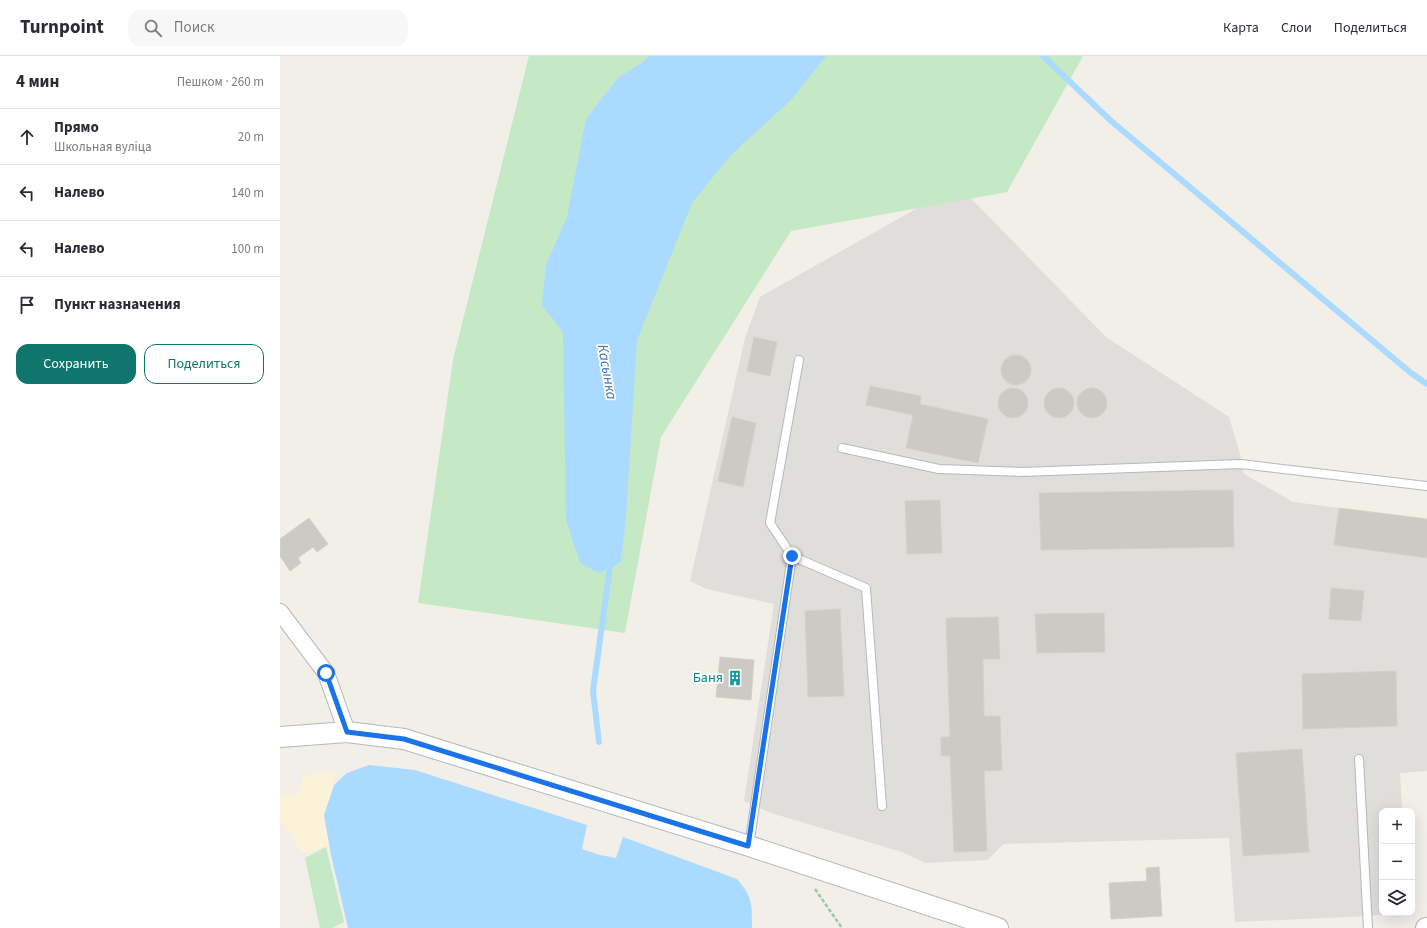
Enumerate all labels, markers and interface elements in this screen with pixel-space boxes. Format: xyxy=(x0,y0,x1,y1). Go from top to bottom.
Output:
search box xyxy=(128,10,408,46)
text: Turnpoint xyxy=(20,14,104,41)
icon: search xyxy=(142,17,164,39)
text: Поиск xyxy=(174,17,214,38)
text: Карта xyxy=(1223,18,1259,38)
text: Слои xyxy=(1281,18,1312,38)
text: Поделиться xyxy=(1334,18,1407,38)
text: 4 мин xyxy=(16,70,59,94)
text: Пешком · 260 m xyxy=(177,73,264,91)
text: Прямо xyxy=(54,117,99,138)
icon: ahead xyxy=(16,126,38,148)
text: 20 m xyxy=(238,128,264,146)
text: Школьная вуліца xyxy=(54,138,152,156)
icon: left xyxy=(16,182,38,204)
text: Налево xyxy=(54,182,105,203)
text: 140 m xyxy=(231,184,264,202)
icon: left xyxy=(16,238,38,260)
text: Налево xyxy=(54,238,105,259)
text: 100 m xyxy=(231,240,264,258)
icon: arrive xyxy=(16,294,38,316)
text: Пункт назначения xyxy=(54,294,181,315)
water label: Касынка xyxy=(592,343,622,401)
button: Сохранить xyxy=(16,344,136,384)
button: Поделиться xyxy=(144,344,264,384)
route end xyxy=(783,547,801,565)
route start xyxy=(317,664,335,682)
place label: Баня xyxy=(693,668,723,688)
building icon: Баня xyxy=(726,669,744,687)
map controls xyxy=(1379,808,1415,916)
button: + xyxy=(1379,808,1415,844)
button: − xyxy=(1379,844,1415,880)
button: layers xyxy=(1379,880,1415,916)

